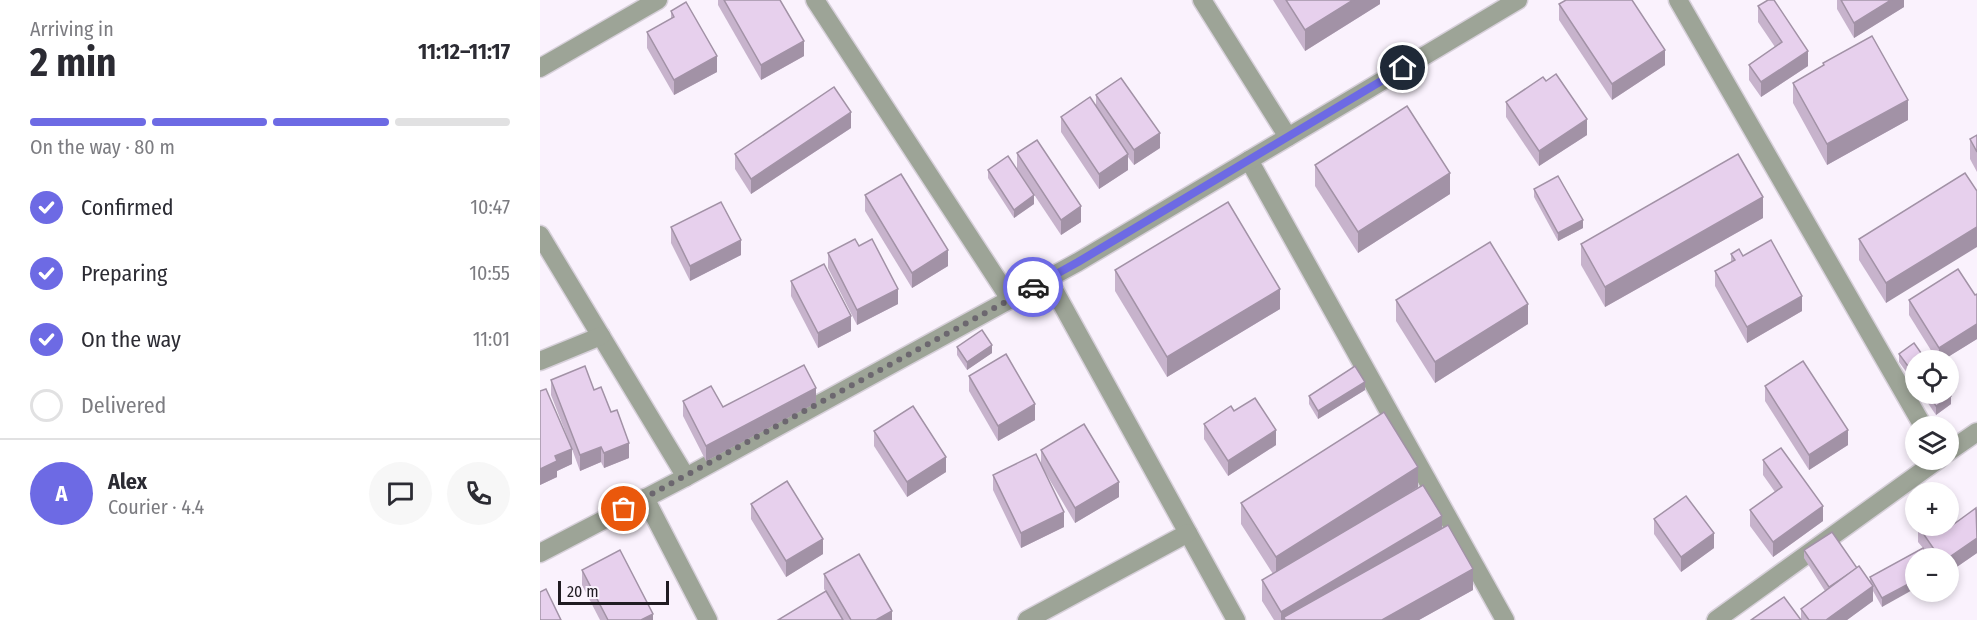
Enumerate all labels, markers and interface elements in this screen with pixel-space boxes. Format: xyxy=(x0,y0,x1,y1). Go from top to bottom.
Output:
text: Arriving in xyxy=(30,17,114,41)
text: 11:12–11:17 xyxy=(418,38,510,65)
text: 2 min xyxy=(30,40,116,86)
pin xyxy=(1377,42,1428,93)
icon: home xyxy=(1386,51,1419,84)
text: On the way · 80 m xyxy=(30,135,175,159)
icon: check xyxy=(30,191,63,224)
text: Confirmed xyxy=(81,194,174,221)
text: 10:47 xyxy=(470,195,510,219)
icon: check xyxy=(30,257,63,290)
courier xyxy=(1003,257,1063,317)
text: Preparing xyxy=(81,260,167,287)
text: 10:55 xyxy=(469,261,510,285)
icon: car xyxy=(1017,271,1050,304)
icon: check xyxy=(30,323,63,356)
text: On the way xyxy=(81,326,181,353)
text: 11:01 xyxy=(473,327,510,351)
map controls xyxy=(1905,350,1959,602)
button: locate xyxy=(1905,350,1959,404)
text: Delivered xyxy=(81,392,166,419)
button: layers xyxy=(1905,416,1959,470)
button: chat xyxy=(369,462,432,525)
button: phone xyxy=(447,462,510,525)
text: Alex xyxy=(108,468,147,495)
text: A xyxy=(56,480,67,507)
button: + xyxy=(1905,482,1959,536)
pin xyxy=(598,483,649,534)
icon: bag xyxy=(607,492,640,525)
text: Courier · 4.4 xyxy=(108,495,204,519)
button: − xyxy=(1905,548,1959,602)
scale bar xyxy=(558,578,669,606)
text: 20 m xyxy=(567,582,598,601)

